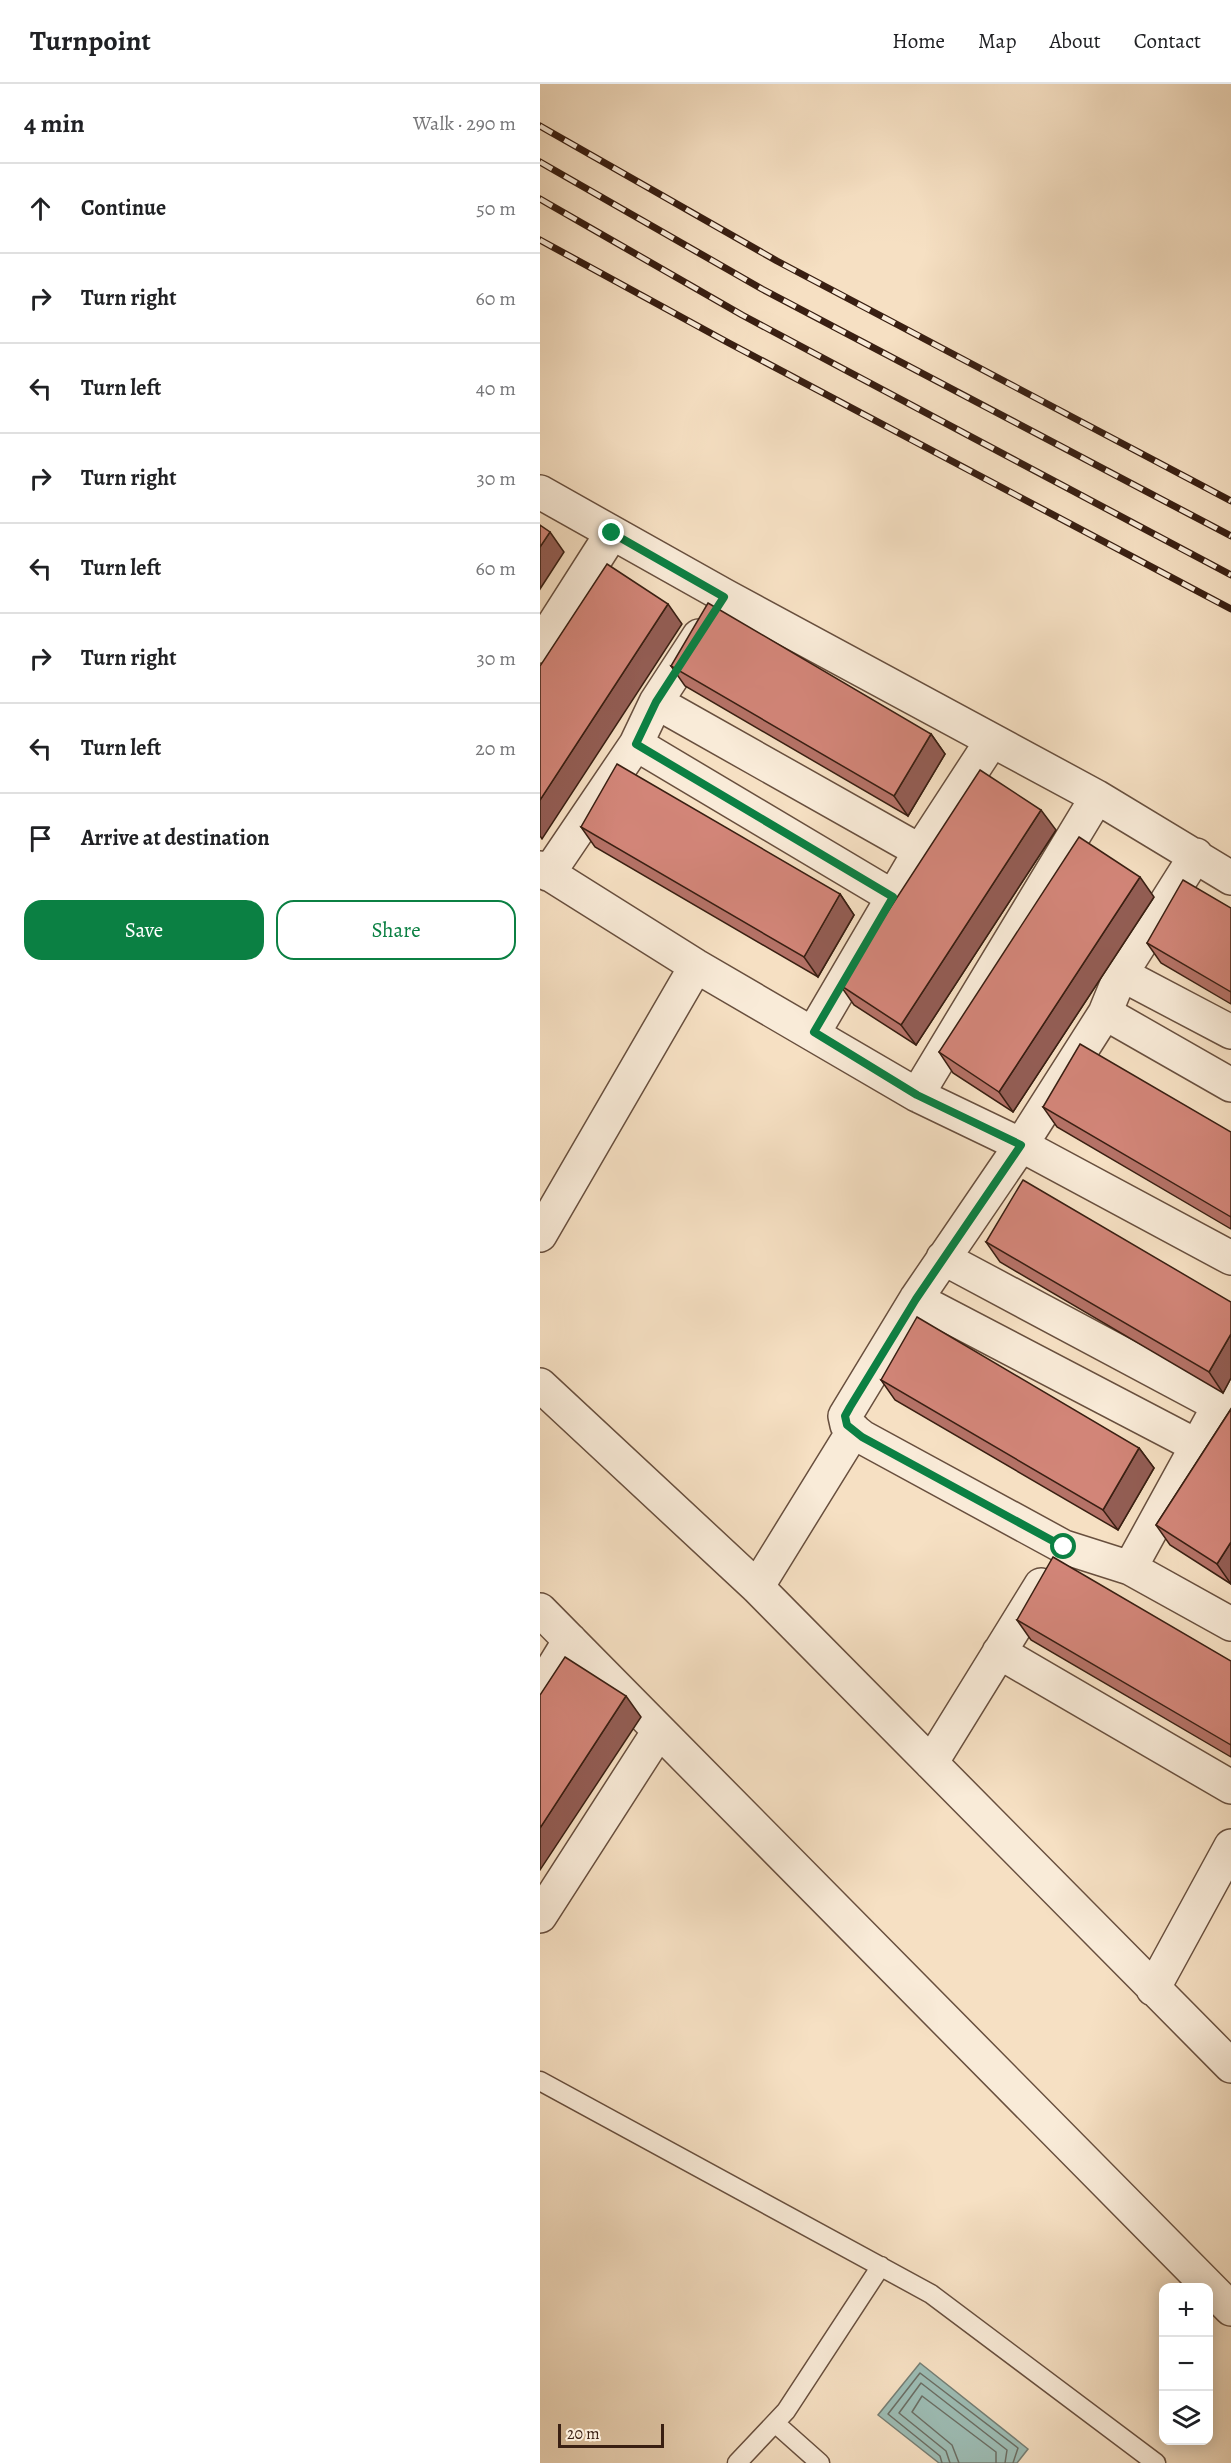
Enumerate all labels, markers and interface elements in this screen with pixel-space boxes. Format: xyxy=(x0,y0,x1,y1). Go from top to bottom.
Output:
text: Turnpoint xyxy=(30,22,151,60)
text: Home xyxy=(892,27,945,55)
text: Map xyxy=(978,27,1016,55)
text: About xyxy=(1049,27,1101,55)
text: Contact xyxy=(1134,27,1201,55)
text: 4 min xyxy=(24,106,85,141)
text: Walk · 290 m xyxy=(413,110,516,137)
icon: ahead xyxy=(24,192,57,225)
text: Continue xyxy=(81,193,166,223)
text: 50 m xyxy=(476,195,516,222)
icon: right xyxy=(24,282,57,315)
text: Turn right xyxy=(81,283,177,313)
text: 60 m xyxy=(476,285,516,312)
icon: left xyxy=(24,372,57,405)
text: Turn left xyxy=(81,373,161,403)
text: 40 m xyxy=(476,375,516,402)
icon: right xyxy=(24,462,57,495)
text: Turn right xyxy=(81,463,177,493)
text: 30 m xyxy=(476,465,516,492)
route end xyxy=(598,519,624,545)
icon: left xyxy=(24,552,57,585)
text: Turn left xyxy=(81,553,161,583)
text: 60 m xyxy=(476,555,516,582)
icon: right xyxy=(24,642,57,675)
text: Turn right xyxy=(81,643,177,673)
text: 30 m xyxy=(476,645,516,672)
icon: left xyxy=(24,732,57,765)
text: Turn left xyxy=(81,733,161,763)
text: 20 m xyxy=(475,735,516,762)
icon: arrive xyxy=(24,822,57,855)
text: Arrive at destination xyxy=(81,823,270,853)
button: Save xyxy=(24,900,264,960)
button: Share xyxy=(276,900,516,960)
route start xyxy=(1050,1533,1076,1559)
map controls xyxy=(1159,2283,1213,2445)
button: + xyxy=(1159,2283,1213,2337)
button: − xyxy=(1159,2337,1213,2391)
button: layers xyxy=(1159,2391,1213,2445)
scale bar xyxy=(558,2421,664,2448)
text: 20 m xyxy=(567,2423,600,2445)

